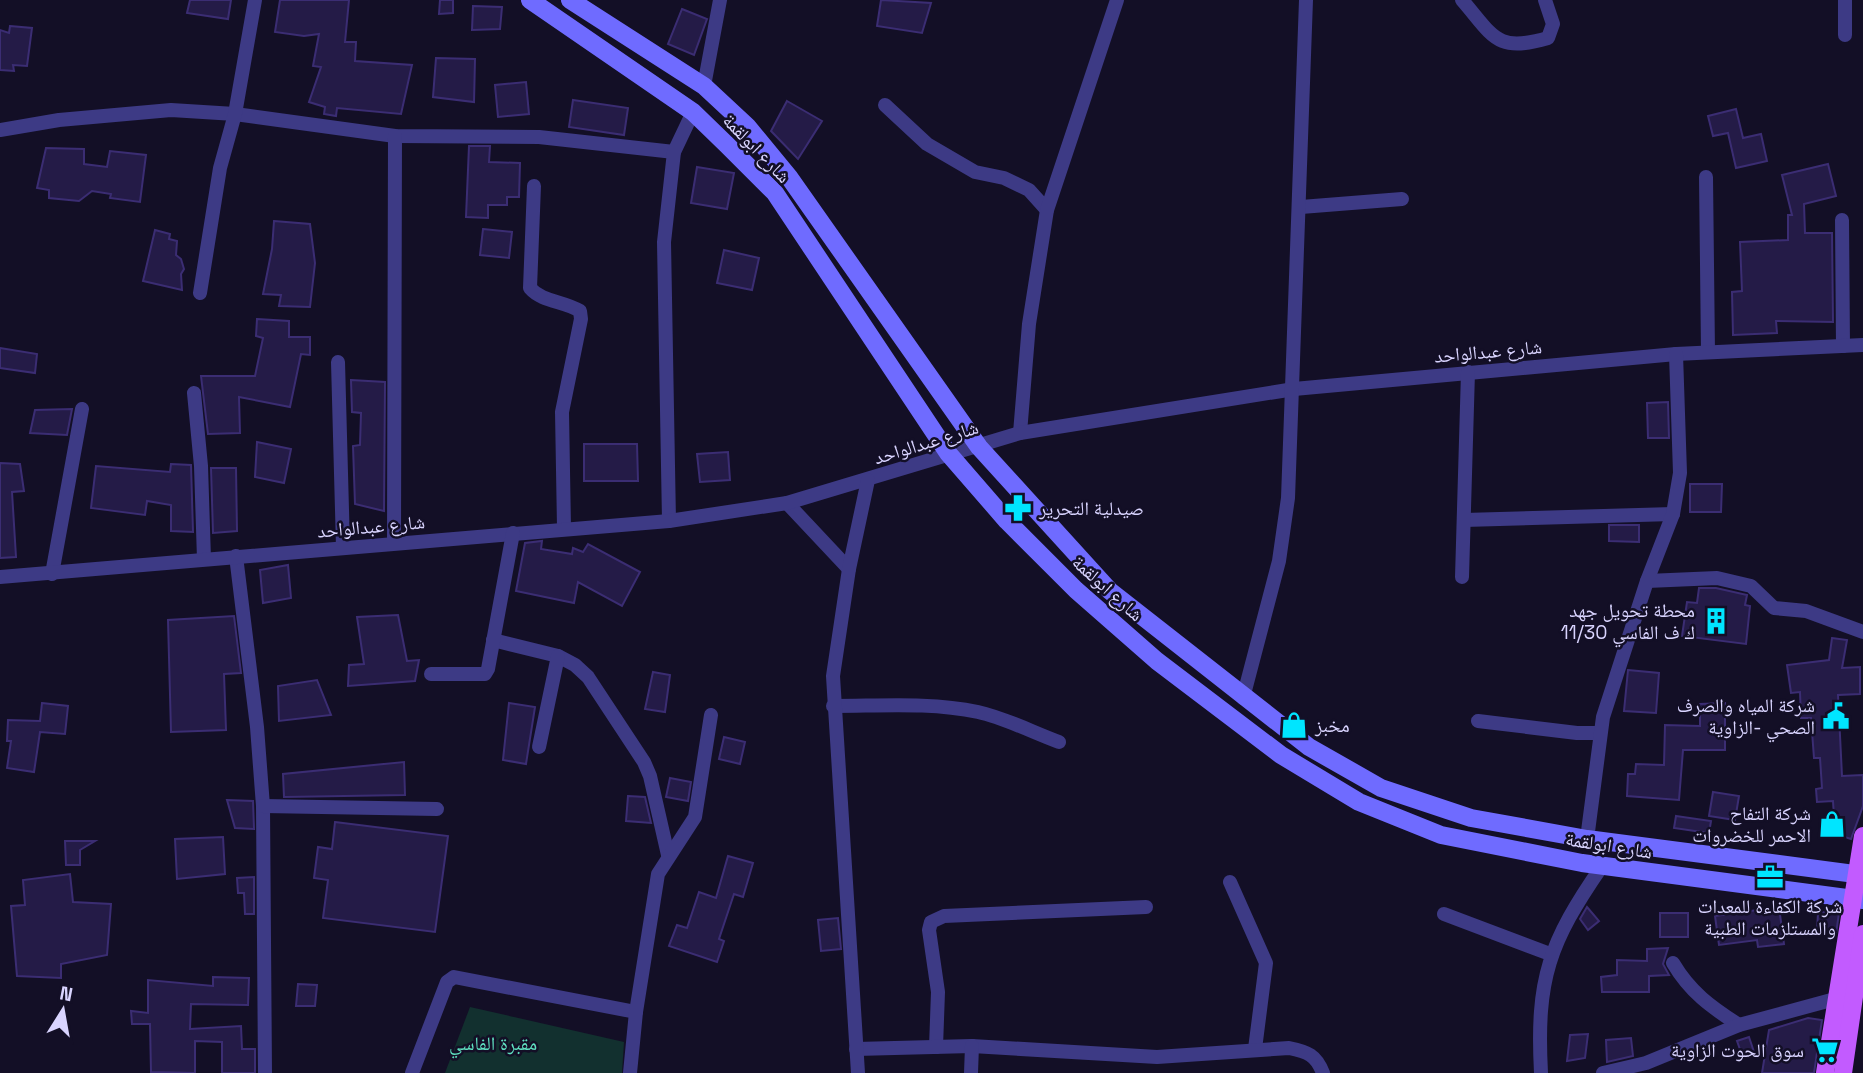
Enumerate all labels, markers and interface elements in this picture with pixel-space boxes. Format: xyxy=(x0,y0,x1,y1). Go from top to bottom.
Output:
street label: شارع ابولقمة xyxy=(717,108,796,188)
street label: شارع عبدالواحد xyxy=(1433,334,1543,369)
street label: شارع عبدالواحد xyxy=(871,415,982,470)
pharmacy icon: صيدلية التحرير xyxy=(1003,493,1033,523)
place label: صيدلية التحرير xyxy=(1038,496,1144,521)
street label: شارع عبدالواحد xyxy=(316,509,426,544)
street label: شارع ابولقمة xyxy=(1067,550,1149,627)
place label: محطة تحويل جهد 11/30 ك ف الفاسي xyxy=(1561,598,1695,648)
building icon: محطة تحويل جهد 11/30 ك ف الفاسي xyxy=(1701,606,1731,636)
place label: شركة المياه والصرف الصحي -الزاوية xyxy=(1677,693,1815,743)
public building icon: شركة المياه والصرف الصحي -الزاوية xyxy=(1821,701,1851,731)
shop icon: مخبز xyxy=(1279,710,1309,740)
place label: مخبز xyxy=(1314,713,1350,738)
place label: شركة التفاح الاحمر للخضروات xyxy=(1692,801,1811,848)
shop icon: شركة التفاح الاحمر للخضروات xyxy=(1817,809,1847,839)
street label: شارع ابولقمة xyxy=(1564,826,1654,865)
office icon: شركة الكفاءة للمعدات والمستلزمات الطبية xyxy=(1755,862,1785,892)
place label: شركة الكفاءة للمعدات والمستلزمات الطبية xyxy=(1698,894,1842,941)
north arrow xyxy=(28,975,98,1045)
text: N xyxy=(58,980,75,1007)
park label: مقبرة الفاسي xyxy=(449,1031,537,1059)
supermarket icon: سوق الحوت الزاوية xyxy=(1810,1035,1840,1065)
place label: سوق الحوت الزاوية xyxy=(1671,1038,1804,1063)

